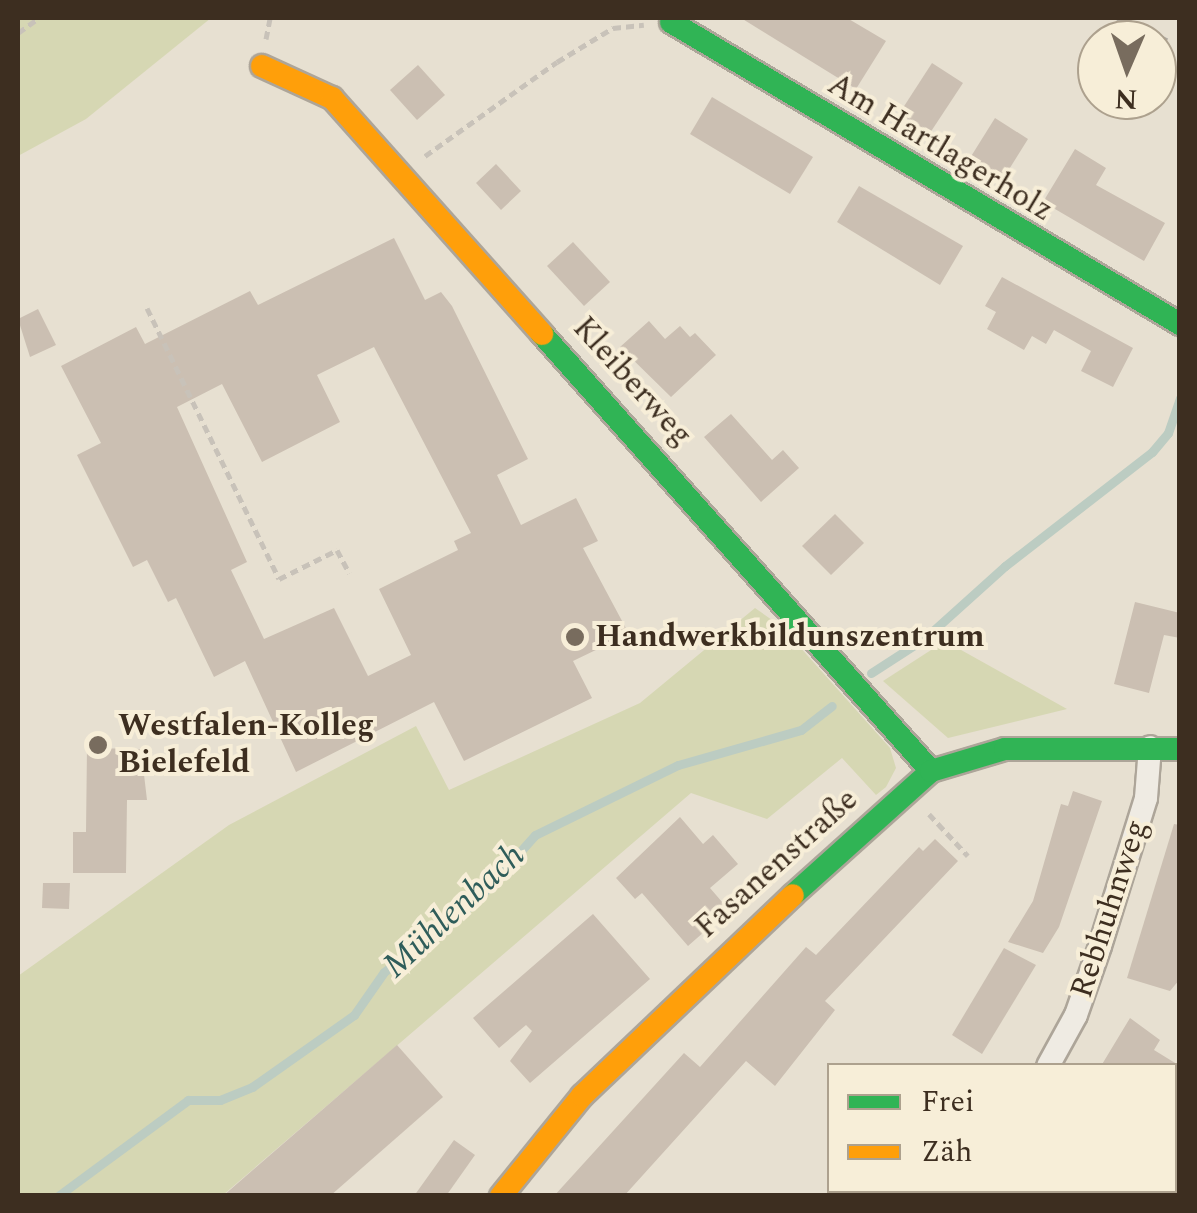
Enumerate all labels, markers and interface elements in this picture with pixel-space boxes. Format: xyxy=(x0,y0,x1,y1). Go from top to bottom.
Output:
north arrow xyxy=(1077,20,1177,120)
street label: Am Hartlagerholz xyxy=(820,66,1060,230)
text: N xyxy=(1114,77,1138,120)
street label: Kleiberweg xyxy=(564,309,700,455)
place label: Handwerkbildunszentrum xyxy=(595,618,985,656)
marker: Handwerkbildunszentrum xyxy=(564,626,586,648)
place label: Westfalen-Kolleg Bielefeld xyxy=(118,708,374,783)
marker: Westfalen-Kolleg Bielefeld xyxy=(87,734,109,756)
street label: Fasanenstraße xyxy=(688,781,866,947)
street label: Rebhuhnweg xyxy=(1063,815,1157,1003)
water label: Mühlenbach xyxy=(374,835,534,987)
legend xyxy=(827,1063,1177,1193)
text: Frei xyxy=(921,1079,974,1125)
text: Zäh xyxy=(921,1129,972,1175)

